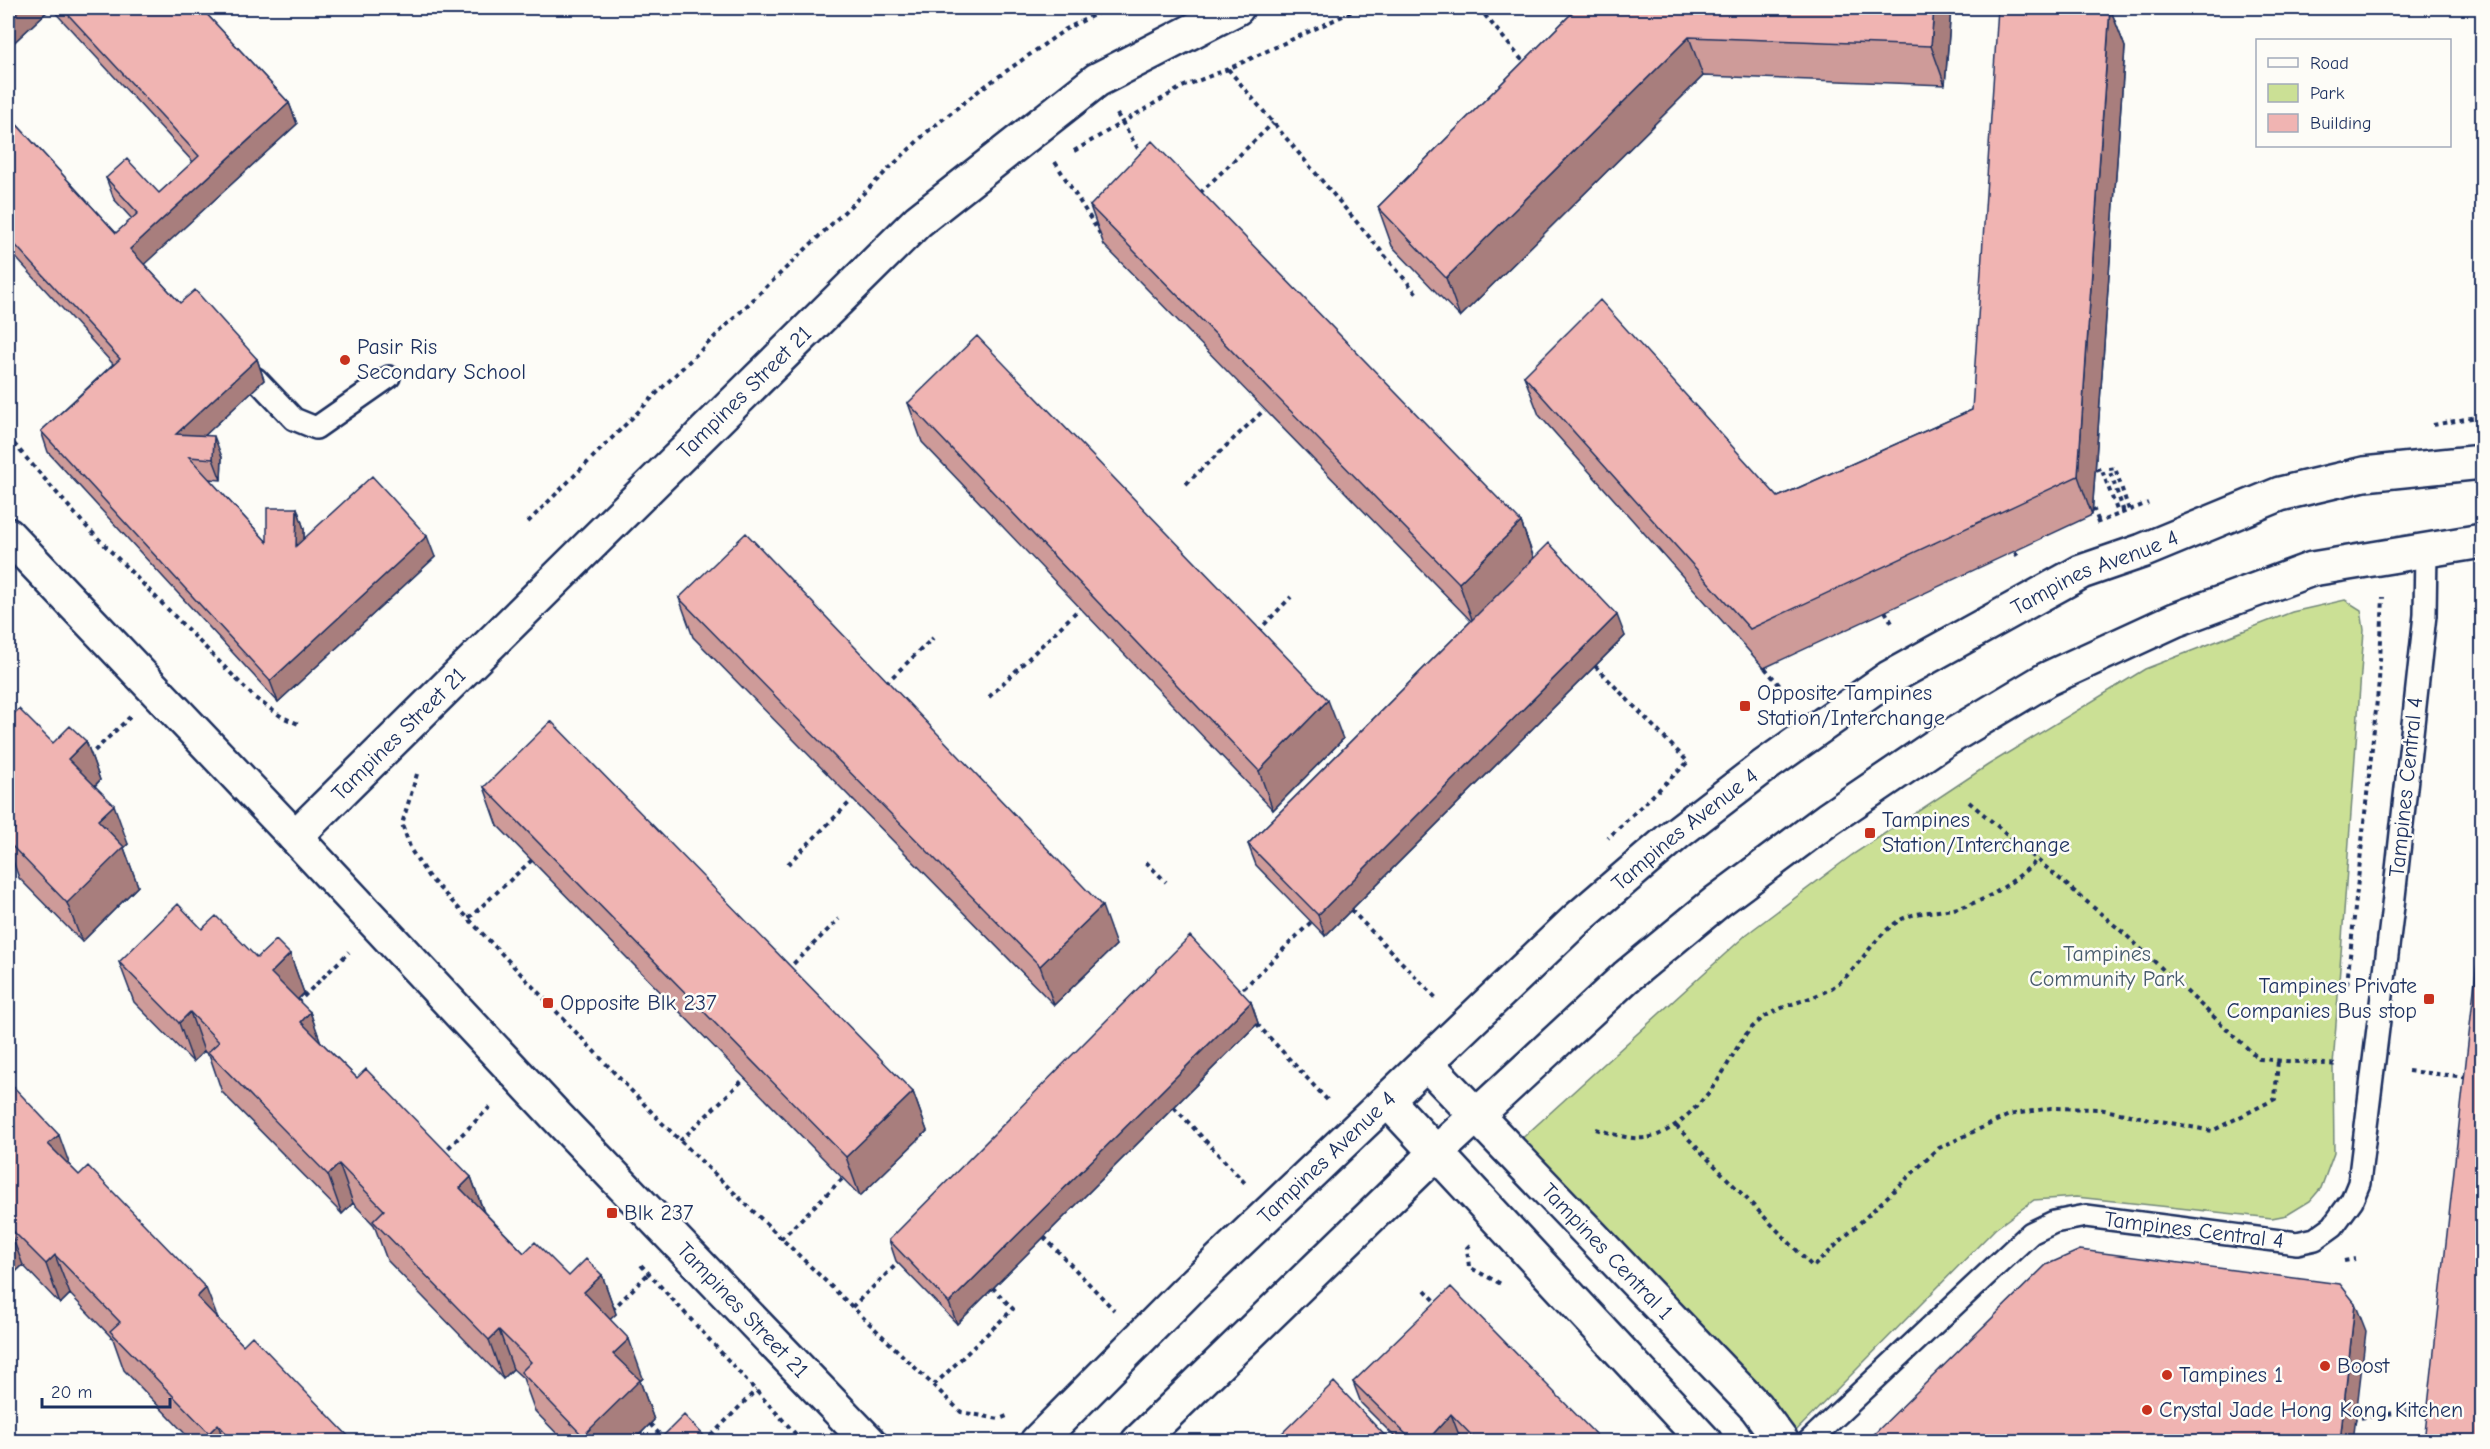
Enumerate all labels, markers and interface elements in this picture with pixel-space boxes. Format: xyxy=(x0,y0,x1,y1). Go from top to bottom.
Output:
legend xyxy=(2256,39,2451,147)
text: Road xyxy=(2310,53,2349,74)
text: Park xyxy=(2310,83,2345,104)
text: Building xyxy=(2310,113,2372,134)
street label: Tampines Street 21 xyxy=(672,321,817,465)
place label: Pasir Ris Secondary School xyxy=(357,334,526,385)
marker: Pasir Ris Secondary School xyxy=(338,353,352,367)
street label: Tampines Avenue 4 xyxy=(2007,524,2182,621)
street label: Tampines Street 21 xyxy=(326,662,471,806)
place label: Opposite Tampines Station/Interchange xyxy=(1757,680,1945,731)
street label: Tampines Central 4 xyxy=(2384,696,2428,878)
marker: Opposite Tampines Station/Interchange xyxy=(1738,699,1752,713)
street label: Tampines Avenue 4 xyxy=(1606,763,1763,896)
place label: Tampines Station/Interchange xyxy=(1882,807,2070,858)
marker: Tampines Station/Interchange xyxy=(1863,826,1877,840)
park label: Tampines Community Park xyxy=(2029,941,2185,992)
place label: Tampines Private Companies Bus stop xyxy=(2226,973,2417,1024)
place label: Opposite Blk 237 xyxy=(560,990,717,1016)
marker: Tampines Private Companies Bus stop xyxy=(2422,992,2436,1006)
marker: Opposite Blk 237 xyxy=(541,996,555,1010)
street label: Tampines Avenue 4 xyxy=(1253,1086,1401,1229)
street label: Tampines Central 1 xyxy=(1536,1178,1678,1325)
place label: Blk 237 xyxy=(624,1200,694,1226)
marker: Blk 237 xyxy=(605,1206,619,1220)
street label: Tampines Central 4 xyxy=(2103,1206,2285,1254)
street label: Tampines Street 21 xyxy=(671,1237,814,1384)
place label: Boost xyxy=(2337,1353,2390,1379)
marker: Boost xyxy=(2318,1359,2332,1373)
place label: Tampines 1 xyxy=(2179,1362,2283,1388)
marker: Tampines 1 xyxy=(2160,1368,2174,1382)
scale bar xyxy=(42,1371,170,1409)
text: 20 m xyxy=(51,1382,92,1403)
place label: Crystal Jade Hong Kong Kitchen xyxy=(2159,1397,2463,1423)
marker: Crystal Jade Hong Kong Kitchen xyxy=(2140,1403,2154,1417)

